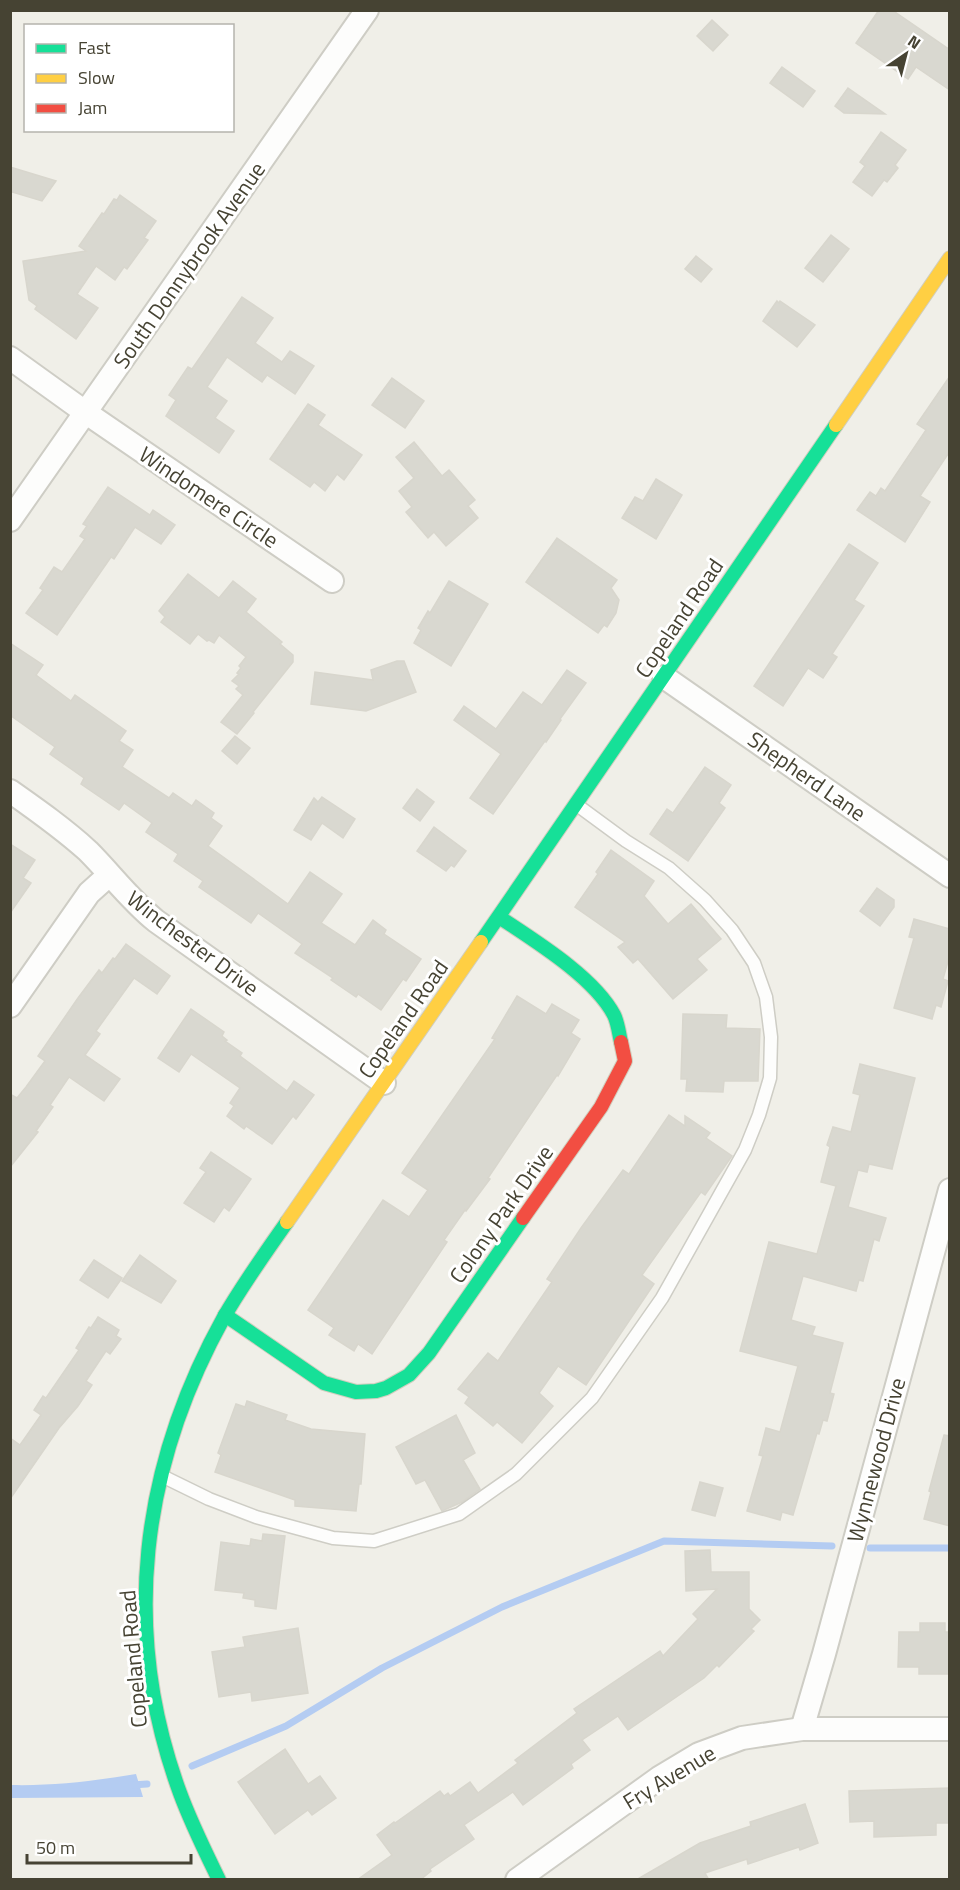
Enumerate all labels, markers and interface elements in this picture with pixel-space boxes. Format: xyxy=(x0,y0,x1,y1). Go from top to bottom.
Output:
legend xyxy=(24,24,234,132)
north arrow xyxy=(876,24,936,84)
text: N xyxy=(903,29,926,55)
text: Fast xyxy=(78,34,111,61)
text: Slow xyxy=(78,64,115,91)
text: Jam xyxy=(78,94,107,121)
street label: South Donnybrook Avenue xyxy=(105,155,273,375)
street label: Windomere Circle xyxy=(132,438,286,556)
street label: Copeland Road xyxy=(626,551,732,685)
street label: Shepherd Lane xyxy=(741,723,873,829)
street label: Winchester Drive xyxy=(120,882,266,1004)
street label: Copeland Road xyxy=(349,953,457,1085)
street label: Colony Park Drive xyxy=(441,1138,561,1290)
street label: Wynnewood Drive xyxy=(838,1374,914,1546)
street label: Copeland Road xyxy=(110,1589,156,1729)
street label: Fry Avenue xyxy=(616,1736,722,1818)
scale bar xyxy=(27,1827,190,1865)
text: 50 m xyxy=(36,1834,75,1861)

